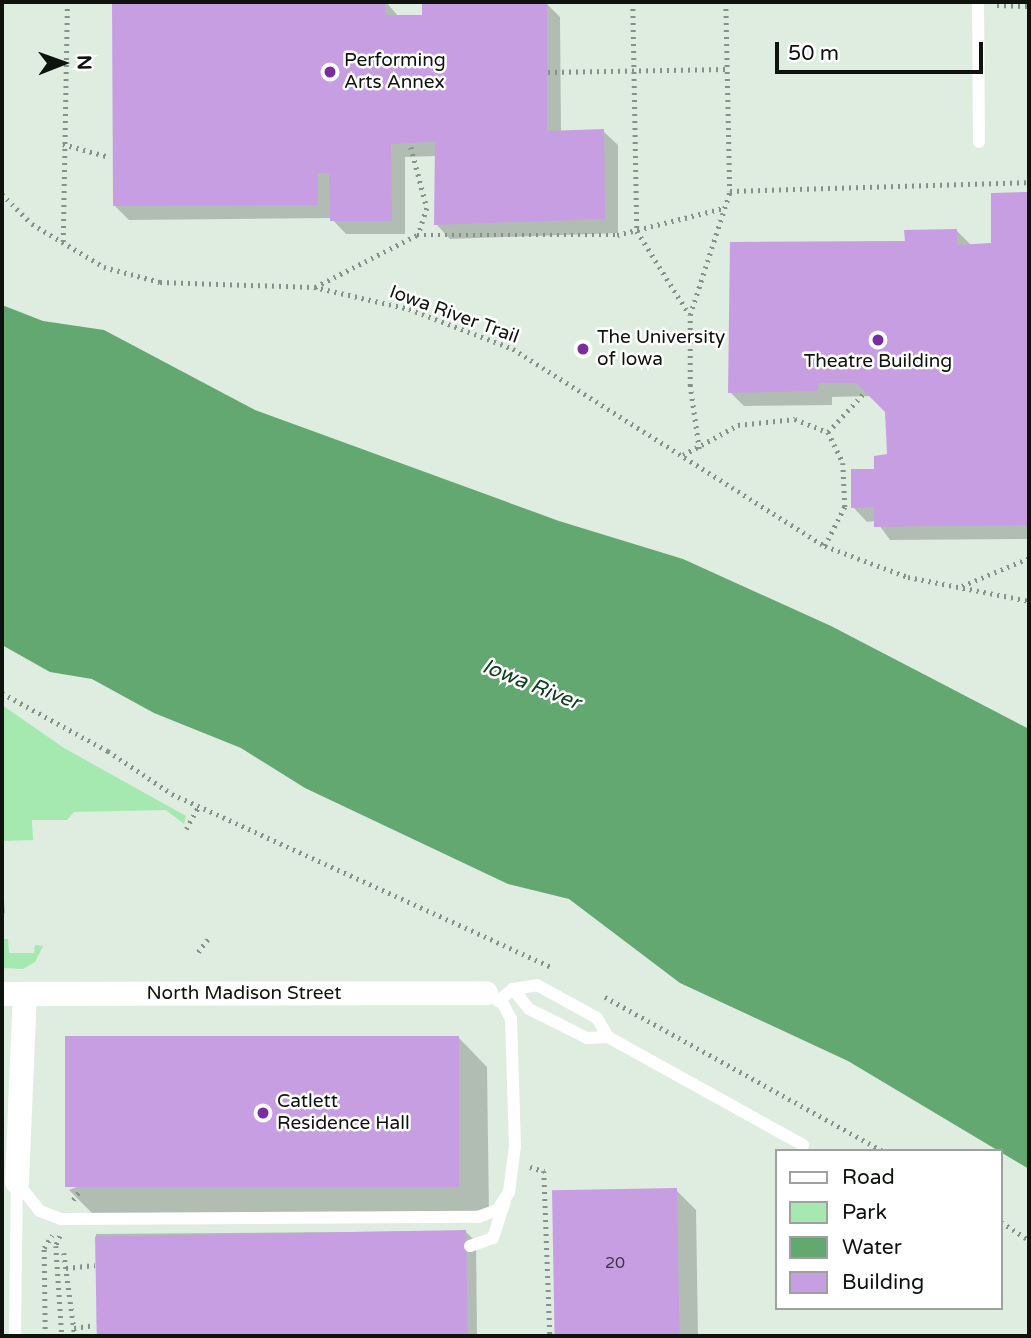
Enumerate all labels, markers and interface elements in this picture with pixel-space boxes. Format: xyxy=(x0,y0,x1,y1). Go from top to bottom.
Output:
north arrow xyxy=(28,28,98,98)
scale bar xyxy=(779,28,987,72)
text: 50 m xyxy=(788,41,839,66)
place label: Performing Arts Annex xyxy=(344,50,446,94)
text: N xyxy=(73,55,95,70)
marker: Performing Arts Annex xyxy=(322,64,338,80)
street label: Iowa River Trail xyxy=(386,281,522,349)
place label: The University of Iowa xyxy=(597,327,725,371)
marker: Theatre Building xyxy=(870,332,886,348)
marker: The University of Iowa xyxy=(575,341,591,357)
place label: Theatre Building xyxy=(804,351,952,373)
water label: Iowa River xyxy=(478,654,584,716)
street label: North Madison Street xyxy=(147,983,341,1005)
place label: Catlett Residence Hall xyxy=(277,1091,410,1135)
marker: Catlett Residence Hall xyxy=(255,1105,271,1121)
legend xyxy=(776,1149,1003,1310)
text: Road xyxy=(842,1165,895,1190)
text: Park xyxy=(842,1200,887,1225)
text: Water xyxy=(842,1235,902,1260)
house number: 20 xyxy=(605,1253,625,1273)
text: Building xyxy=(842,1270,924,1295)

